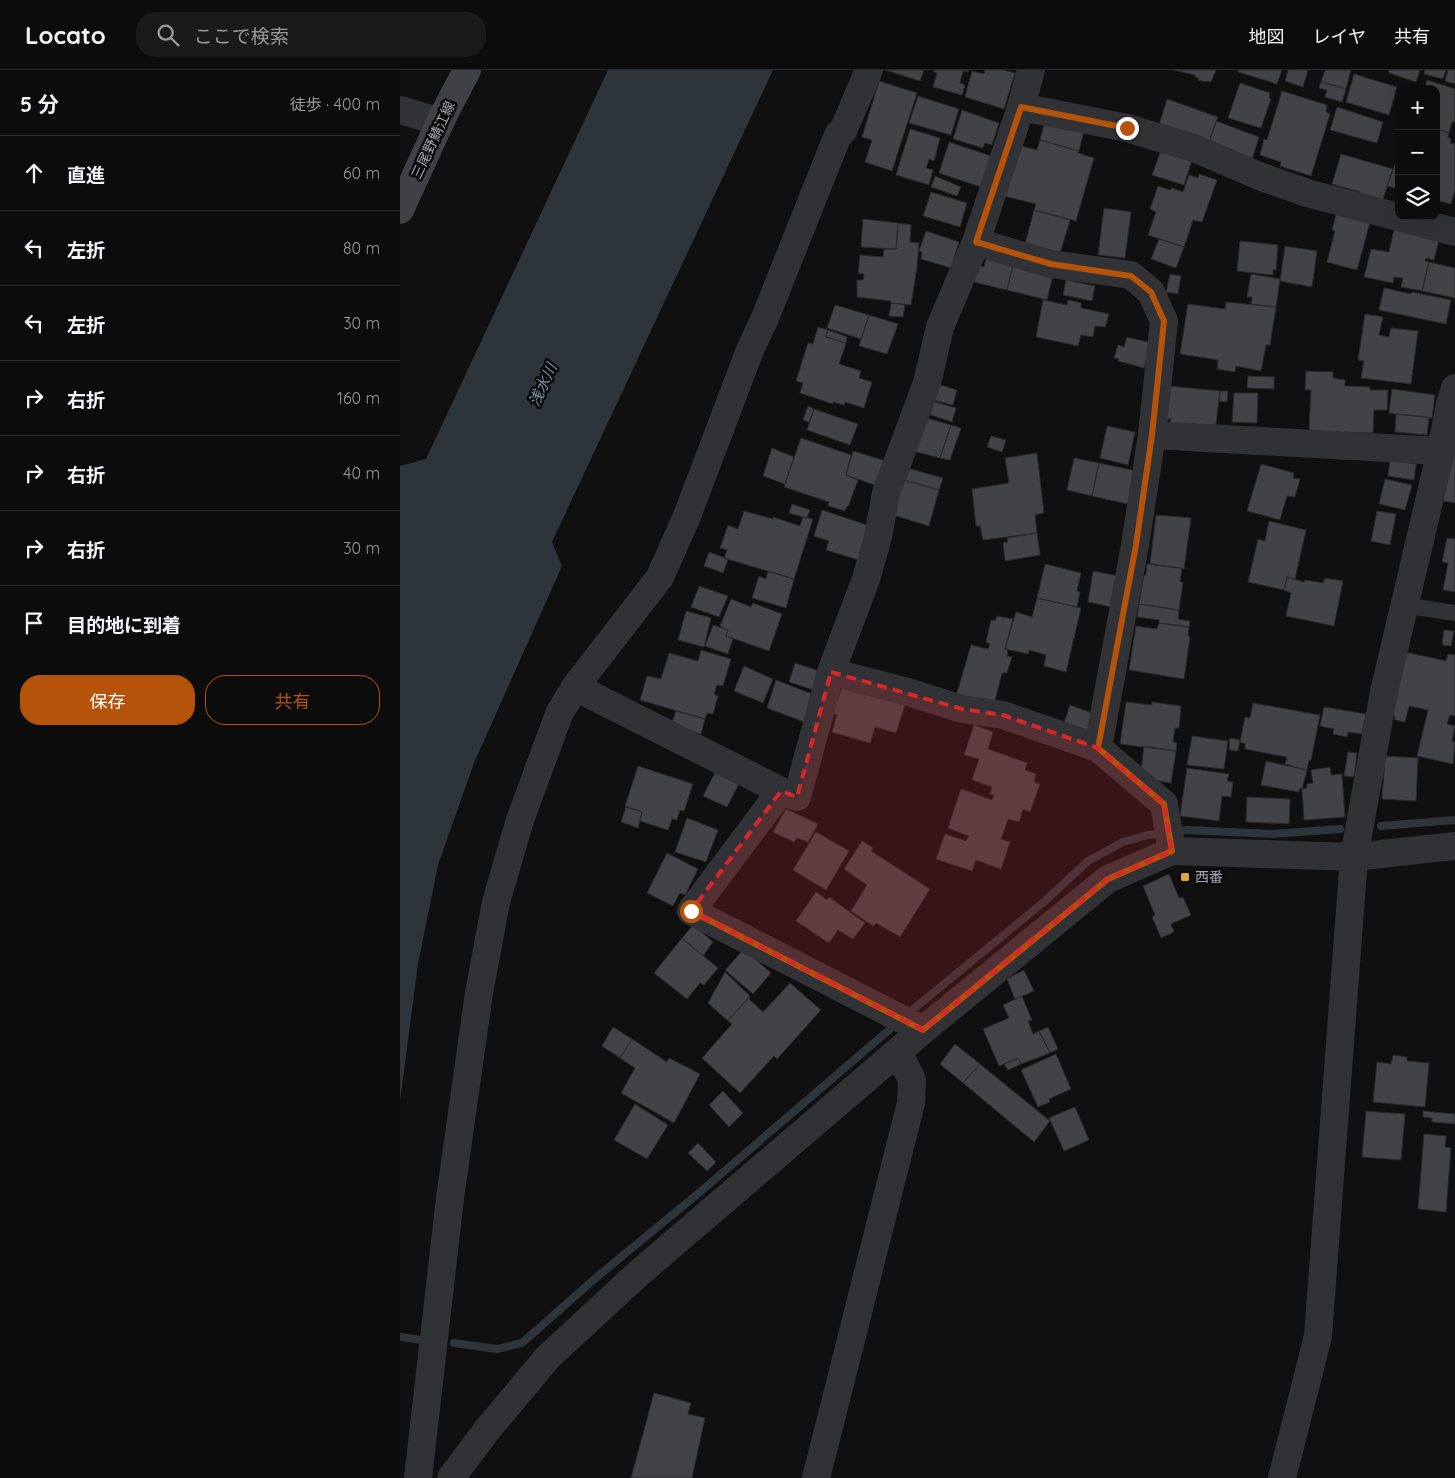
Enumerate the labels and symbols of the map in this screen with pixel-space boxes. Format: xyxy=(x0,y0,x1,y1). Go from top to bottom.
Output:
street label: 三尾野鯖江線 xyxy=(407,98,459,182)
route end xyxy=(1116,117,1139,140)
water label: 浅水川 xyxy=(524,359,562,409)
place label: 西番 xyxy=(1195,868,1223,886)
marker: 西番 xyxy=(1179,871,1191,883)
route start xyxy=(680,900,703,923)

